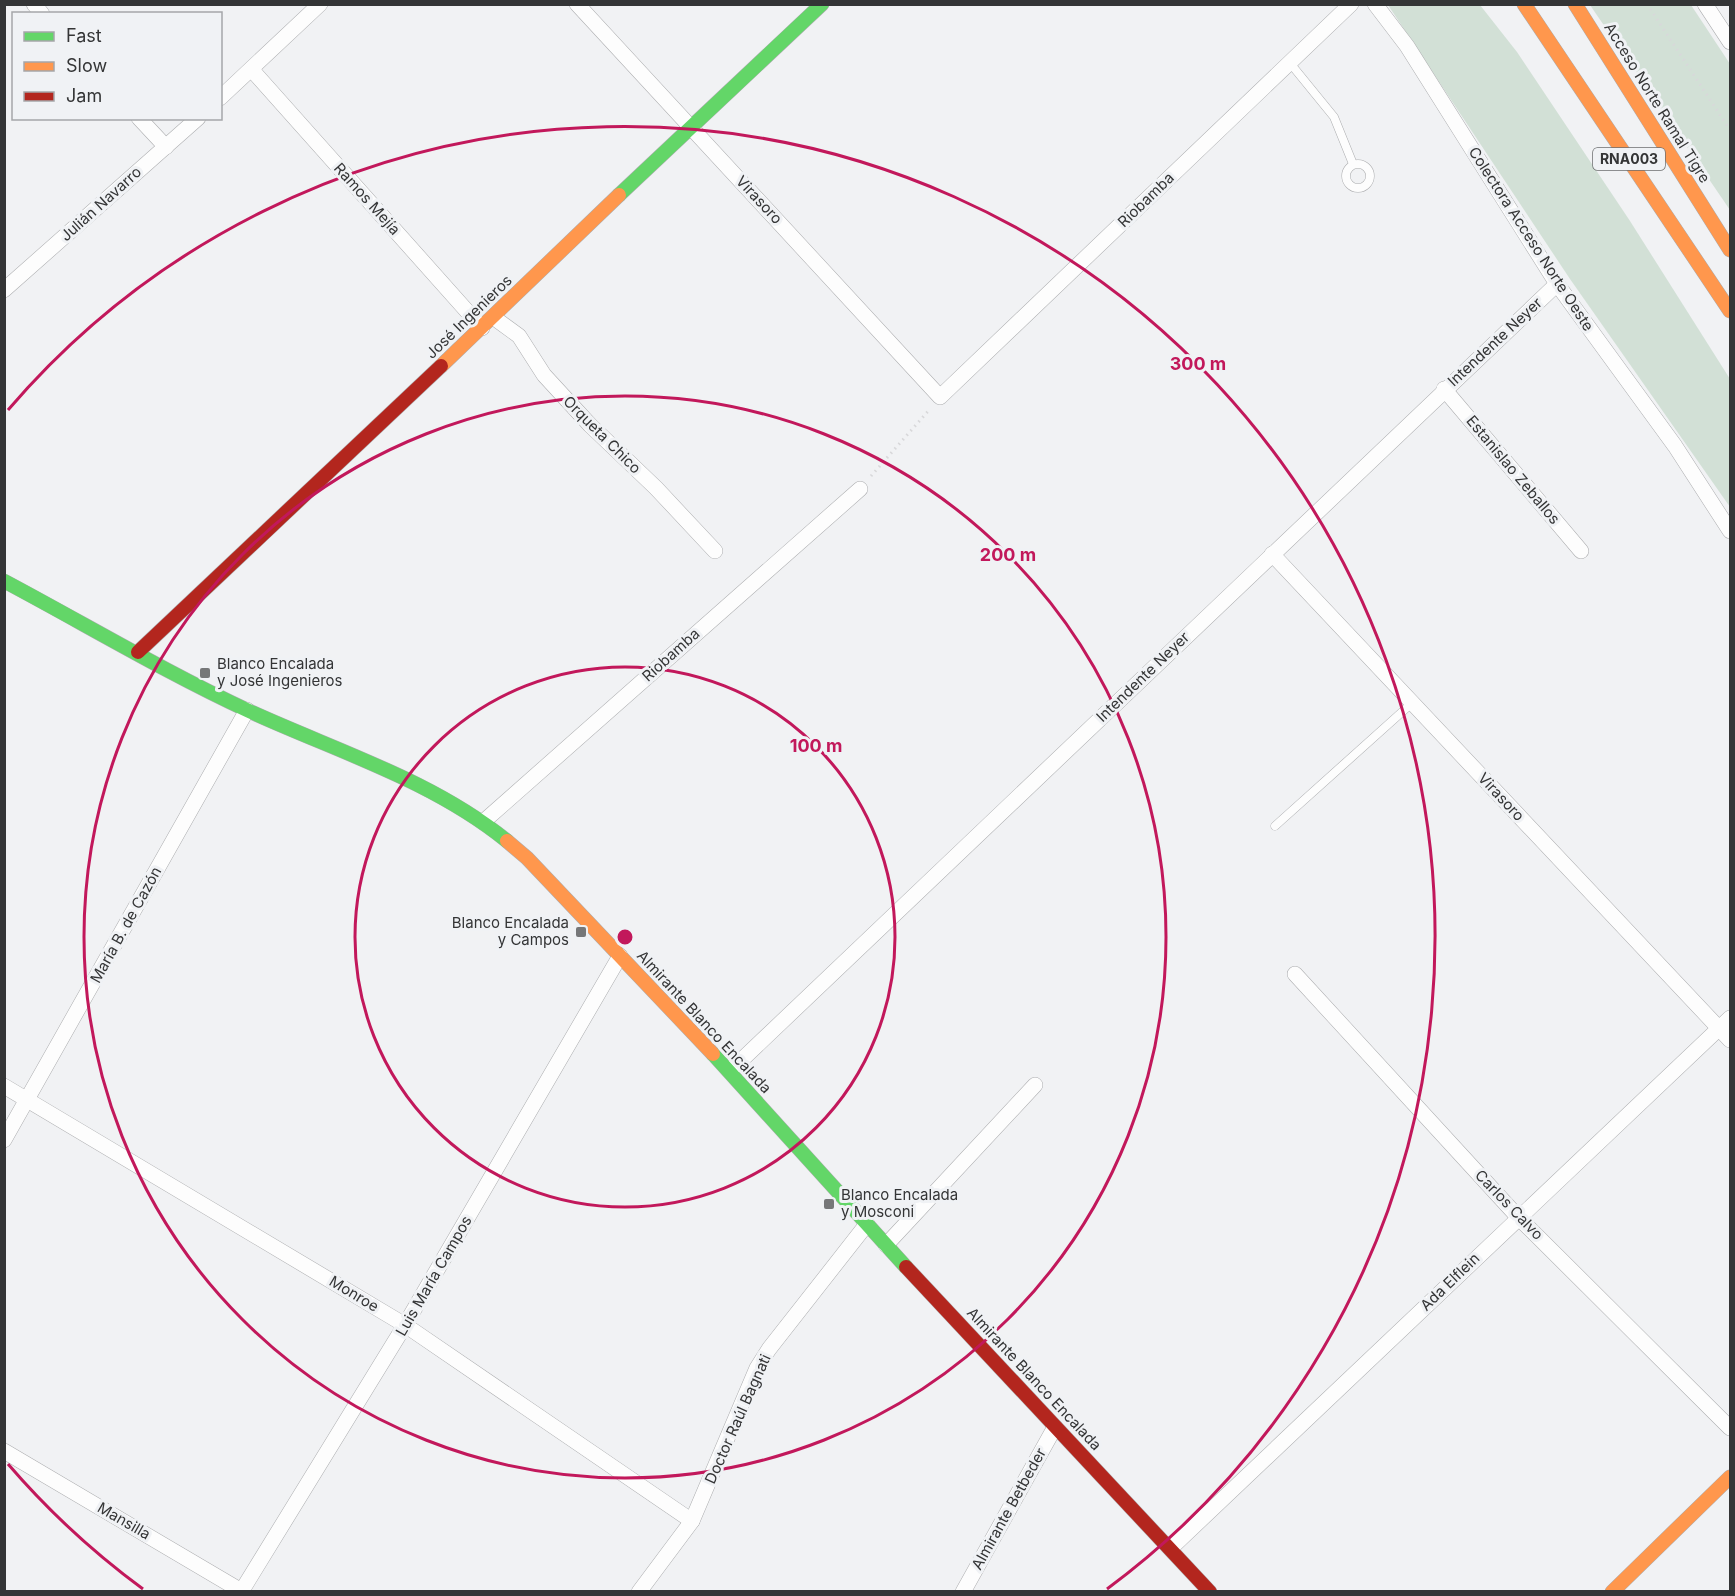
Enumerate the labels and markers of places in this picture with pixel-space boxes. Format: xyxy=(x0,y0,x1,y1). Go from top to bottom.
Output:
place label: Blanco Encalada y José Ingenieros xyxy=(217,654,343,690)
marker: Blanco Encalada y José Ingenieros xyxy=(198,666,212,680)
place label: Blanco Encalada y Campos xyxy=(452,913,569,949)
marker: Blanco Encalada y Campos xyxy=(574,925,588,939)
centre of rings xyxy=(615,927,635,947)
place label: Blanco Encalada y Mosconi xyxy=(841,1185,958,1221)
marker: Blanco Encalada y Mosconi xyxy=(822,1197,836,1211)

